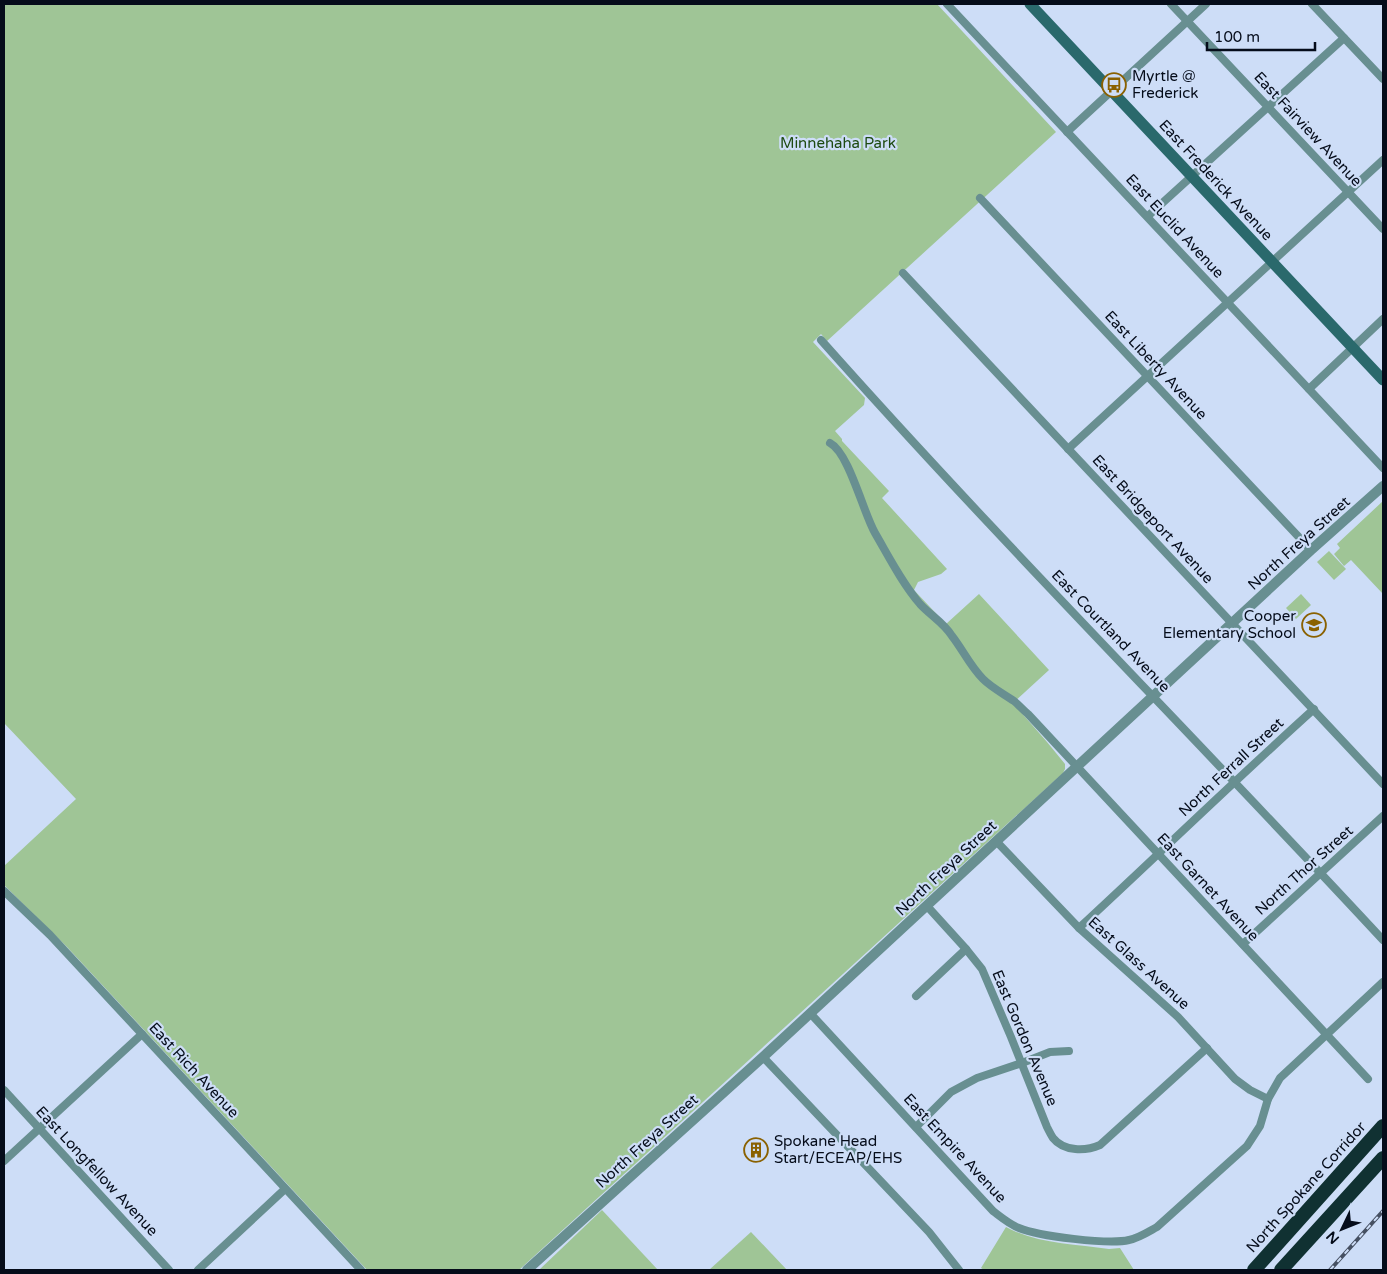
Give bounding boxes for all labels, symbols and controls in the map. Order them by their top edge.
scale bar [1207,20,1314,52]
text: 100 m [1214,28,1260,46]
place label: Myrtle @ Frederick [1132,67,1198,102]
street label: East Fairview Avenue [1250,68,1366,190]
bus stop icon: Myrtle @ Frederick [1101,72,1127,98]
street label: East Frederick Avenue [1155,116,1277,244]
park label: Minnehaha Park [780,134,896,152]
street label: East Euclid Avenue [1122,170,1228,282]
street label: East Liberty Avenue [1101,307,1211,423]
street label: East Bridgeport Avenue [1089,451,1217,587]
street label: North Freya Street [1244,492,1354,594]
street label: East Courtland Avenue [1048,566,1174,696]
place label: Cooper Elementary School [1163,607,1296,642]
school or university icon: Cooper Elementary School [1301,612,1327,638]
street label: North Ferrall Street [1175,714,1287,820]
street label: North Freya Street [892,816,1000,919]
street label: North Thor Street [1251,821,1357,919]
street label: East Garnet Avenue [1153,829,1263,945]
street label: East Glass Avenue [1085,913,1193,1013]
street label: East Gordon Avenue [988,967,1062,1109]
street label: East Rich Avenue [145,1019,243,1121]
street label: North Freya Street [592,1090,702,1192]
street label: East Empire Avenue [900,1090,1010,1206]
street label: East Longfellow Avenue [32,1102,162,1240]
street label: North Spokane Corridor [1242,1118,1370,1256]
place label: Spokane Head Start/ECEAP/EHS [774,1132,902,1167]
building icon: Spokane Head Start/ECEAP/EHS [743,1137,769,1163]
north arrow [1317,1204,1367,1254]

